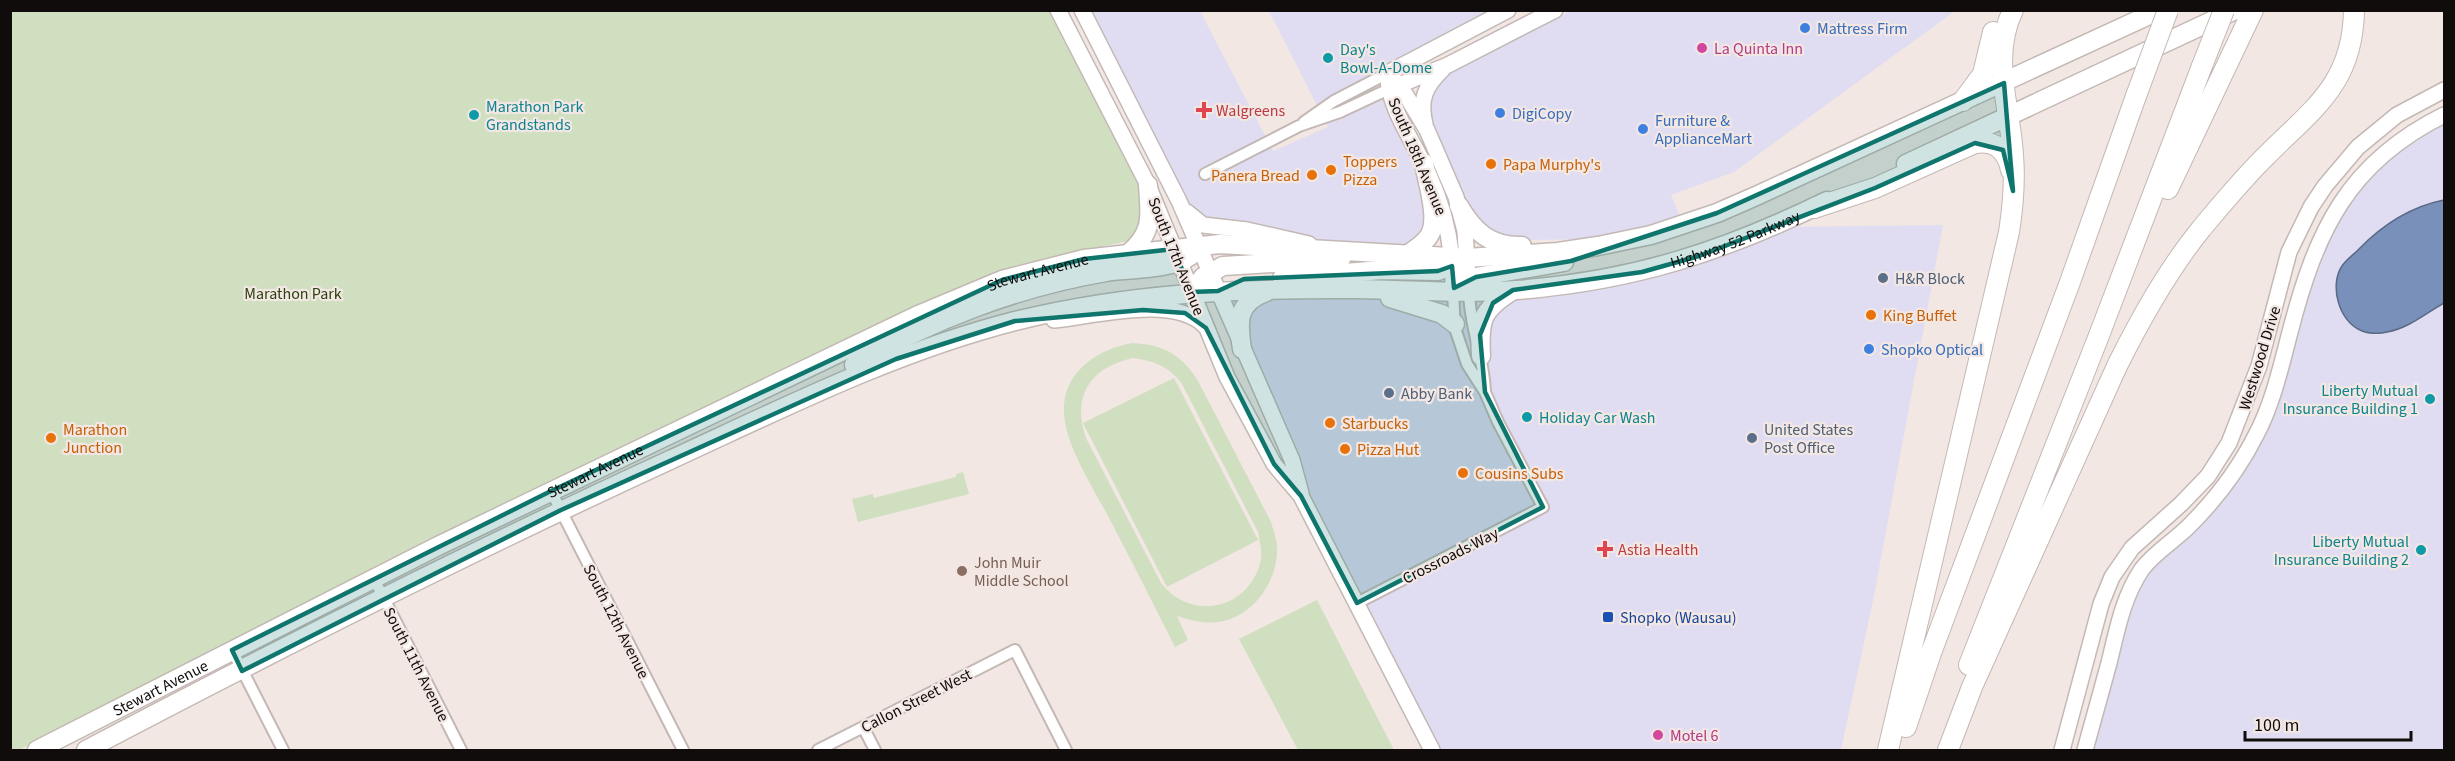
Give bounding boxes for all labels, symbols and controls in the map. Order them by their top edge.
place label: Mattress Firm [1817,18,1908,40]
marker: Mattress Firm [1798,21,1812,35]
place label: La Quinta Inn [1714,38,1803,60]
place label: Day's Bowl-A-Dome [1340,39,1432,79]
marker: La Quinta Inn [1695,41,1709,55]
marker: Day's Bowl-A-Dome [1321,51,1335,65]
street label: South 18th Avenue [1382,94,1452,219]
place label: Marathon Park Grandstands [486,96,583,136]
place label: Walgreens [1216,100,1286,122]
marker: Walgreens [1197,103,1211,117]
place label: DigiCopy [1512,103,1572,125]
marker: DigiCopy [1493,106,1507,120]
marker: Marathon Park Grandstands [467,108,481,122]
place label: Furniture & ApplianceMart [1655,110,1752,150]
marker: Furniture & ApplianceMart [1636,122,1650,136]
place label: Toppers Pizza [1343,151,1397,191]
place label: Papa Murphy's [1503,154,1601,176]
marker: Papa Murphy's [1484,157,1498,171]
marker: Toppers Pizza [1324,163,1338,177]
place label: Panera Bread [1211,165,1300,187]
marker: Panera Bread [1305,168,1319,182]
street label: South 17th Avenue [1142,194,1210,319]
street label: Highway 52 Parkway [1668,205,1804,274]
street label: Stewart Avenue [984,248,1091,297]
place label: H&R Block [1895,268,1965,290]
marker: H&R Block [1876,271,1890,285]
park label: Marathon Park [244,283,342,305]
street label: Westwood Drive [2234,303,2286,413]
place label: King Buffet [1883,305,1957,327]
marker: King Buffet [1864,308,1878,322]
place label: Shopko Optical [1881,339,1983,361]
marker: Shopko Optical [1862,342,1876,356]
place label: Liberty Mutual Insurance Building 1 [2283,380,2418,420]
place label: Abby Bank [1401,383,1472,405]
marker: Abby Bank [1382,386,1396,400]
marker: Liberty Mutual Insurance Building 1 [2423,392,2437,406]
place label: Holiday Car Wash [1539,407,1655,429]
marker: Holiday Car Wash [1520,410,1534,424]
place label: Starbucks [1342,413,1409,435]
marker: Starbucks [1323,416,1337,430]
place label: Marathon Junction [63,419,127,459]
place label: United States Post Office [1764,419,1853,459]
marker: Marathon Junction [44,431,58,445]
marker: United States Post Office [1745,431,1759,445]
street label: Stewart Avenue [544,439,647,504]
place label: Pizza Hut [1357,439,1420,461]
marker: Pizza Hut [1338,442,1352,456]
place label: Cousins Subs [1475,463,1564,485]
marker: Cousins Subs [1456,466,1470,480]
street label: Crossroads Way [1399,522,1503,590]
place label: Liberty Mutual Insurance Building 2 [2274,531,2409,571]
place label: Astia Health [1618,539,1698,561]
marker: Astia Health [1596,540,1614,558]
marker: Liberty Mutual Insurance Building 2 [2414,543,2428,557]
place label: John Muir Middle School [974,552,1069,592]
street label: South 12th Avenue [578,560,654,683]
marker: John Muir Middle School [955,564,969,578]
street label: South 11th Avenue [378,603,454,726]
place label: Shopko (Wausau) [1620,607,1737,629]
marker: Shopko (Wausau) [1601,610,1615,624]
street label: Stewart Avenue [109,655,212,722]
street label: Callon Street West [857,663,976,738]
scale bar [2245,704,2412,742]
text: 100 m [2254,713,2299,738]
place label: Motel 6 [1670,725,1718,747]
marker: Motel 6 [1651,728,1665,742]

